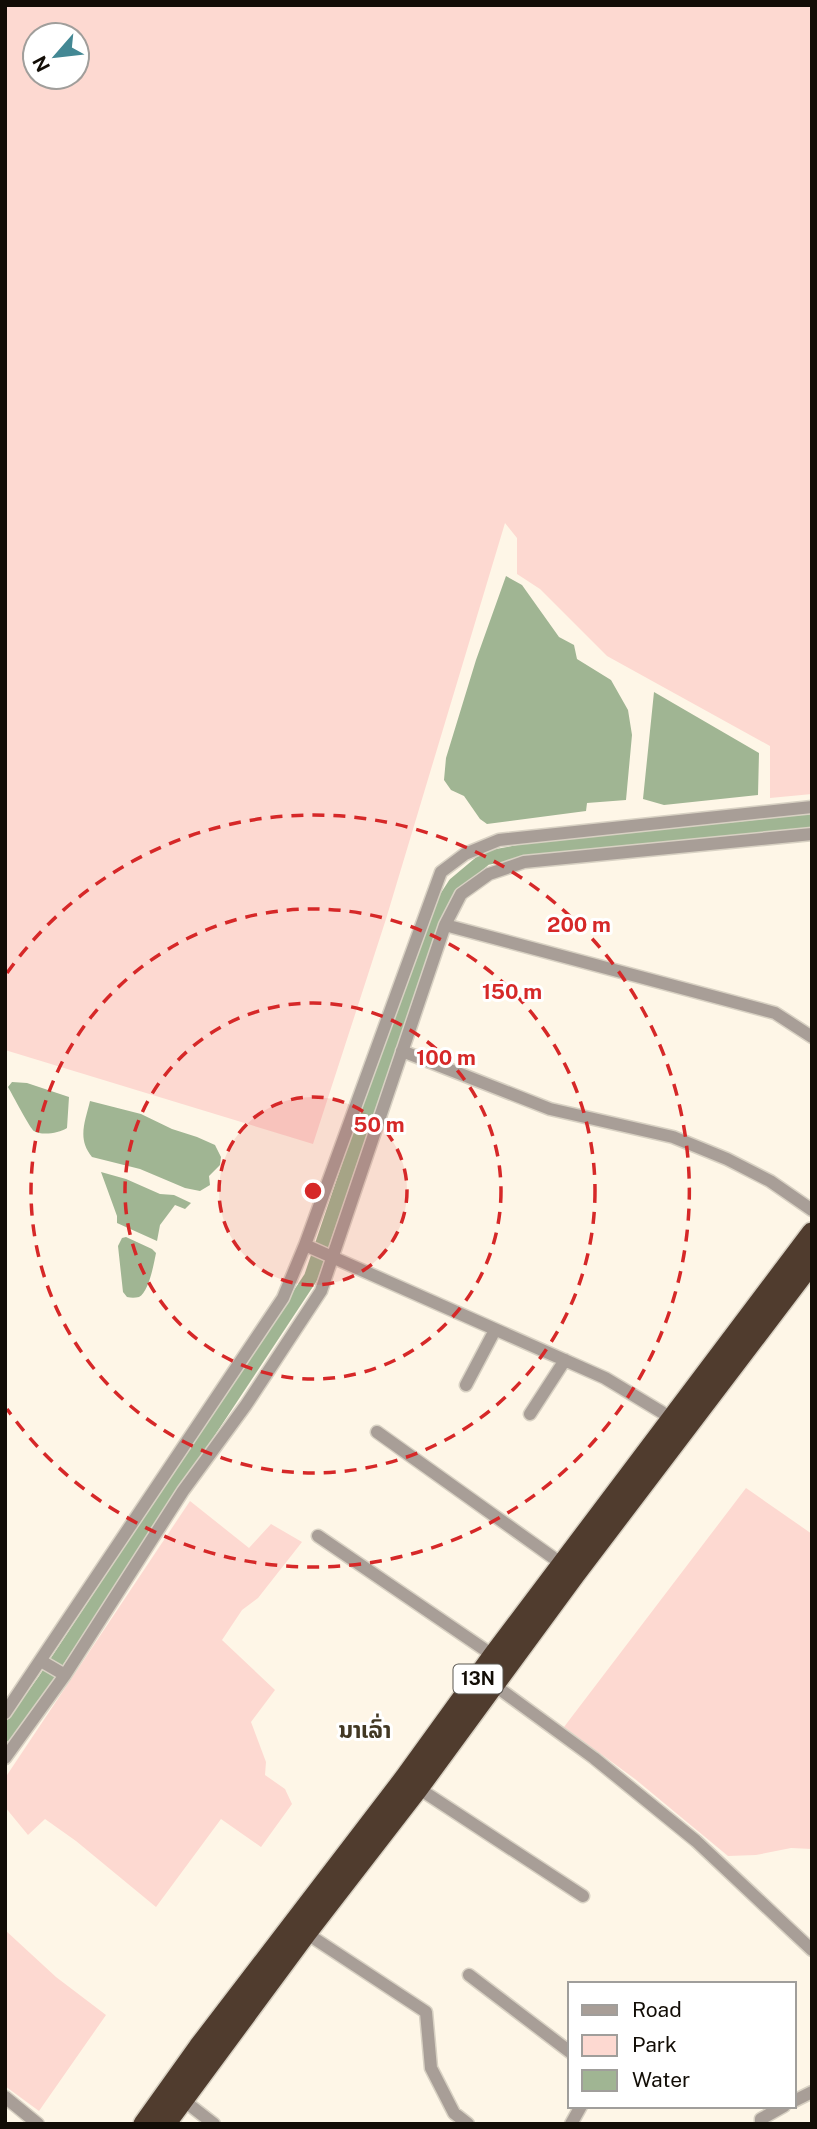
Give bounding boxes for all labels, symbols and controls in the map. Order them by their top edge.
north arrow [21,21,91,91]
text: N [28,52,54,76]
text: 200 m [547,912,611,937]
text: 150 m [482,979,542,1004]
text: 100 m [416,1045,476,1070]
text: 50 m [353,1112,405,1137]
centre of rings [301,1179,325,1203]
road number: 13N [454,1664,503,1694]
district label: ນາເລົ່າ [339,1713,391,1743]
legend [568,1982,796,2108]
text: Road [632,1997,682,2022]
text: Park [632,2032,677,2057]
text: Water [632,2067,690,2092]

